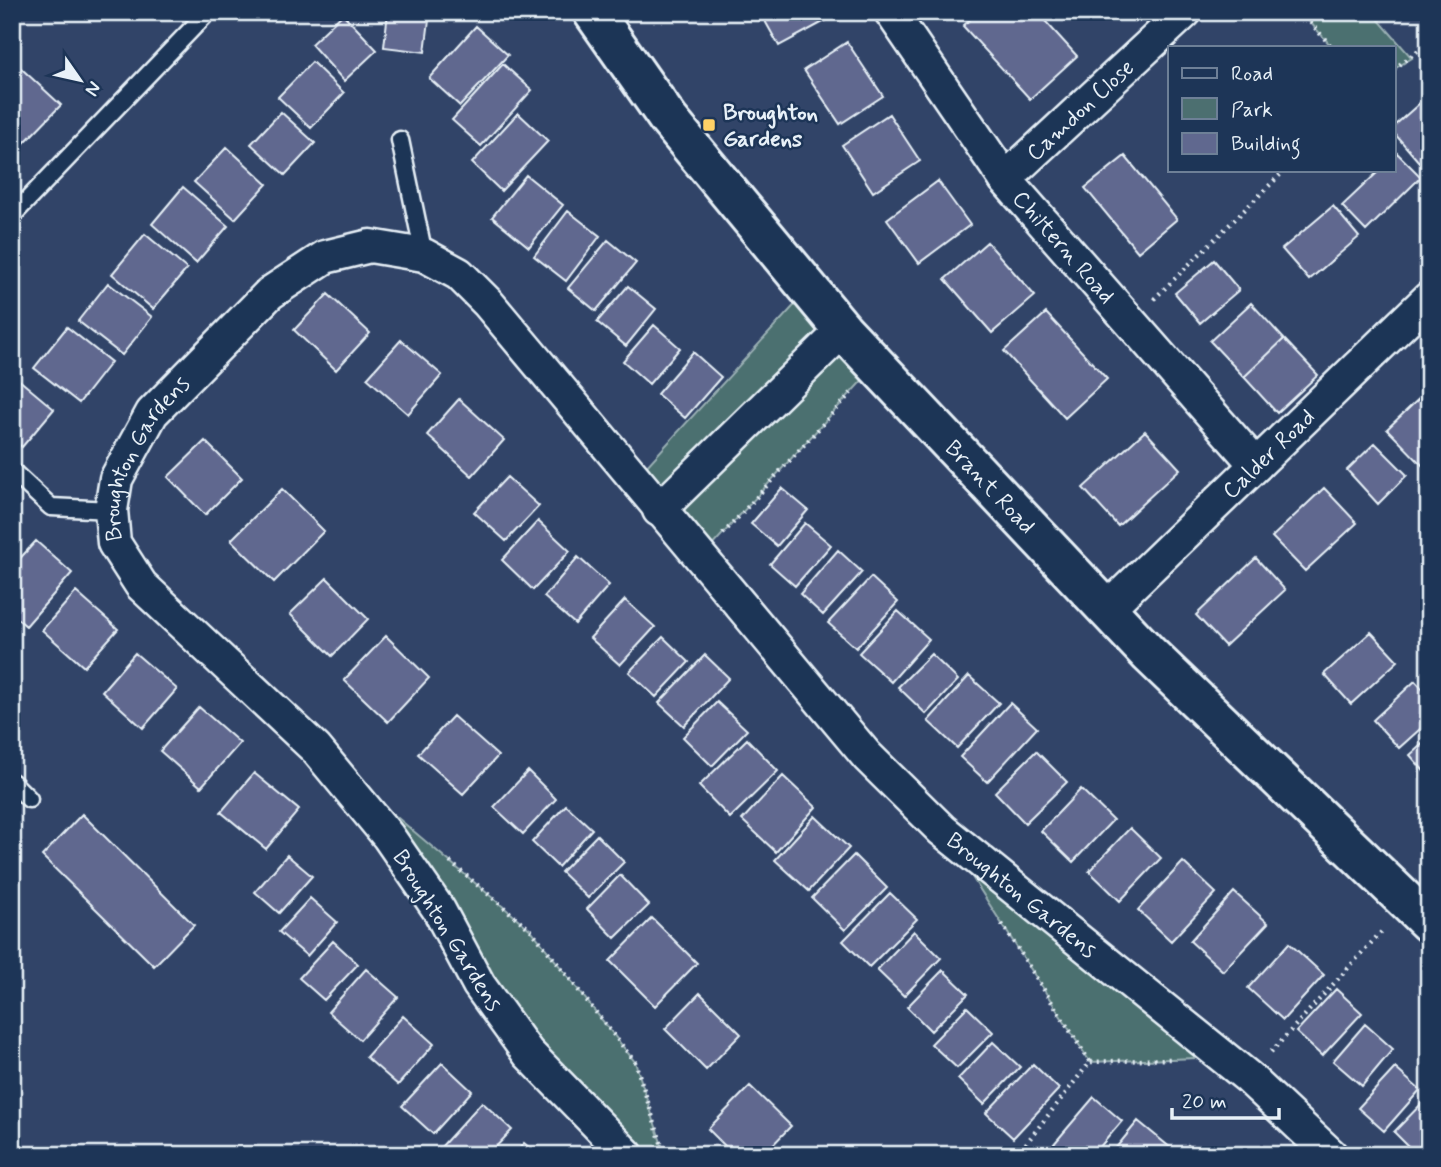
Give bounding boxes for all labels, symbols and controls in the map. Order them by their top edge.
north arrow [46,46,116,116]
legend [1168,46,1396,172]
street label: Camdon Close [1021,53,1142,169]
text: Road [1231,60,1273,88]
text: N [79,76,107,101]
text: Park [1231,96,1273,124]
place label: Broughton Gardens [723,99,818,155]
marker: Broughton Gardens [701,117,717,133]
text: Building [1231,130,1301,160]
street label: Chiltern Road [1005,185,1121,311]
street label: Broughton Gardens [98,370,197,542]
street label: Calder Road [1217,403,1322,507]
street label: Brant Road [938,434,1041,541]
street label: Broughton Gardens [939,826,1102,966]
street label: Broughton Gardens [385,845,508,1017]
scale bar [1172,1076,1278,1120]
text: 20 m [1182,1088,1227,1116]

